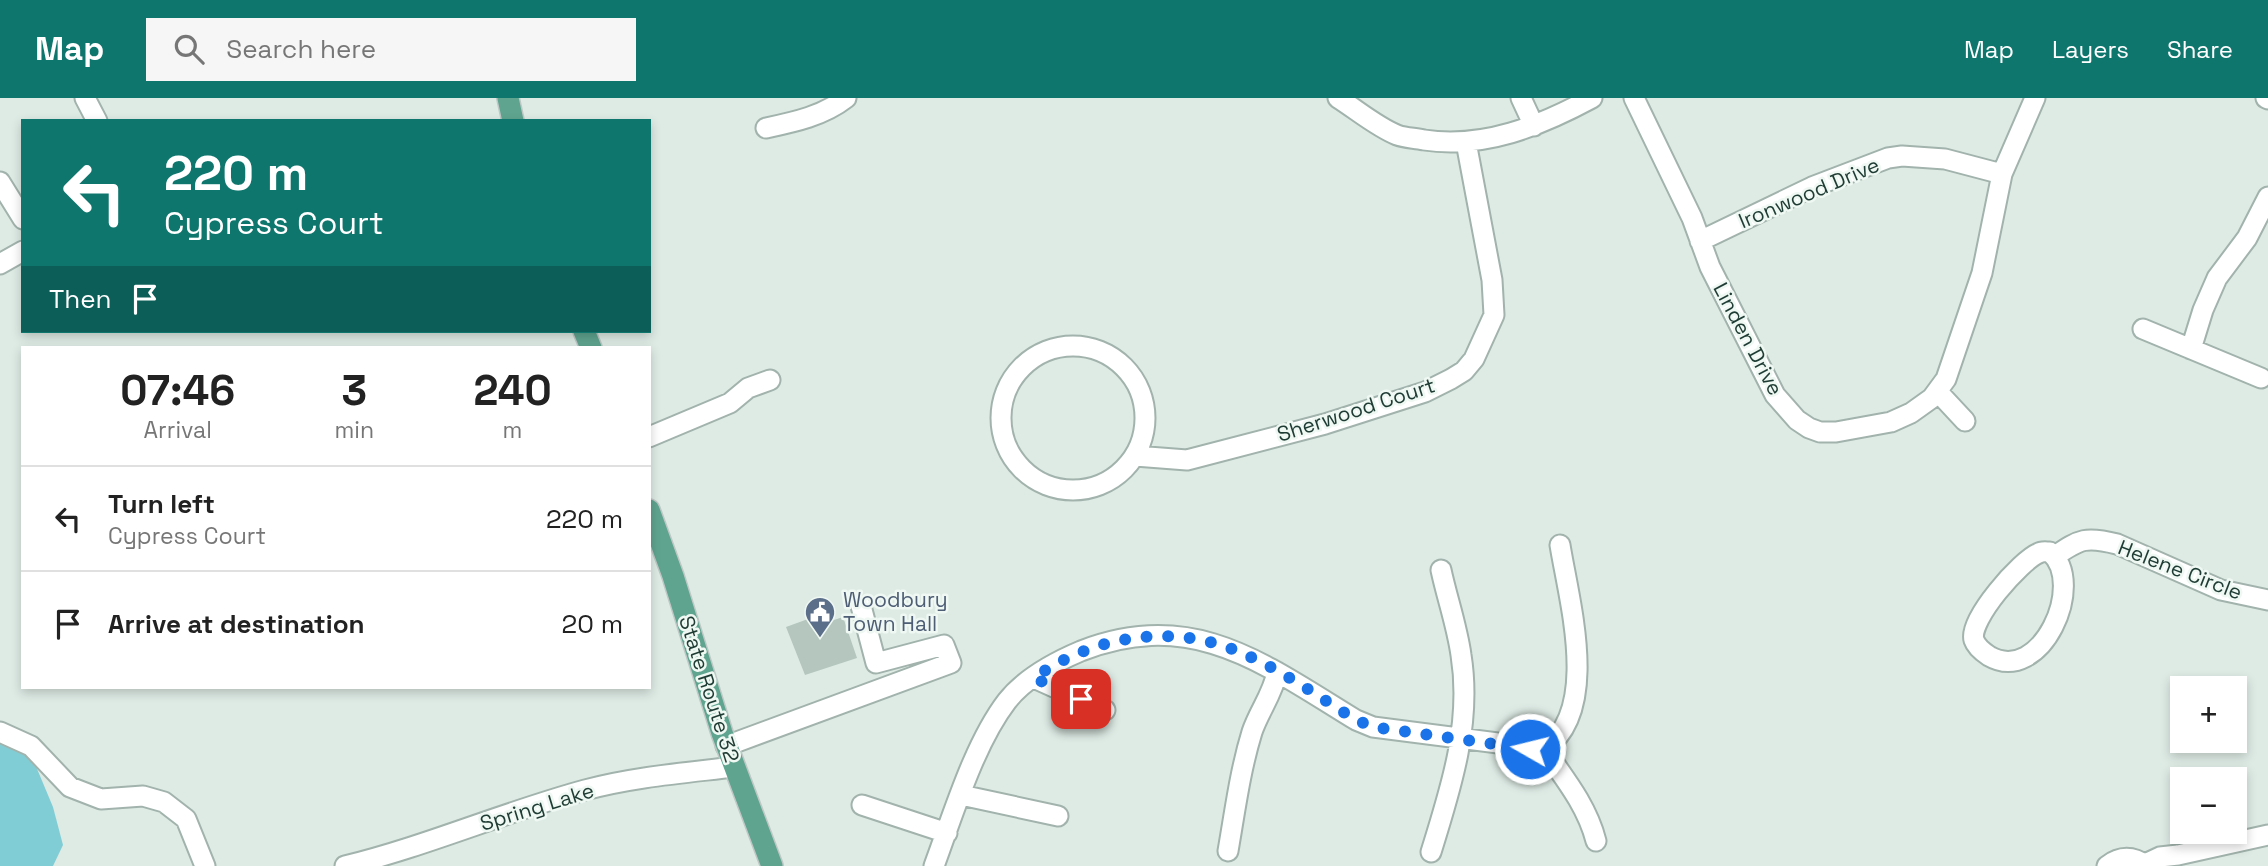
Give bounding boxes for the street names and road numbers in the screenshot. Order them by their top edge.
street label: Ironwood Drive [1734,151,1883,234]
street label: Linden Drive [1707,278,1789,400]
street label: Sherwood Court [1273,371,1438,448]
street label: Helene Circle [2114,533,2246,606]
street label: State Route 32 [673,612,746,766]
street label: Spring Lake [477,776,597,837]

